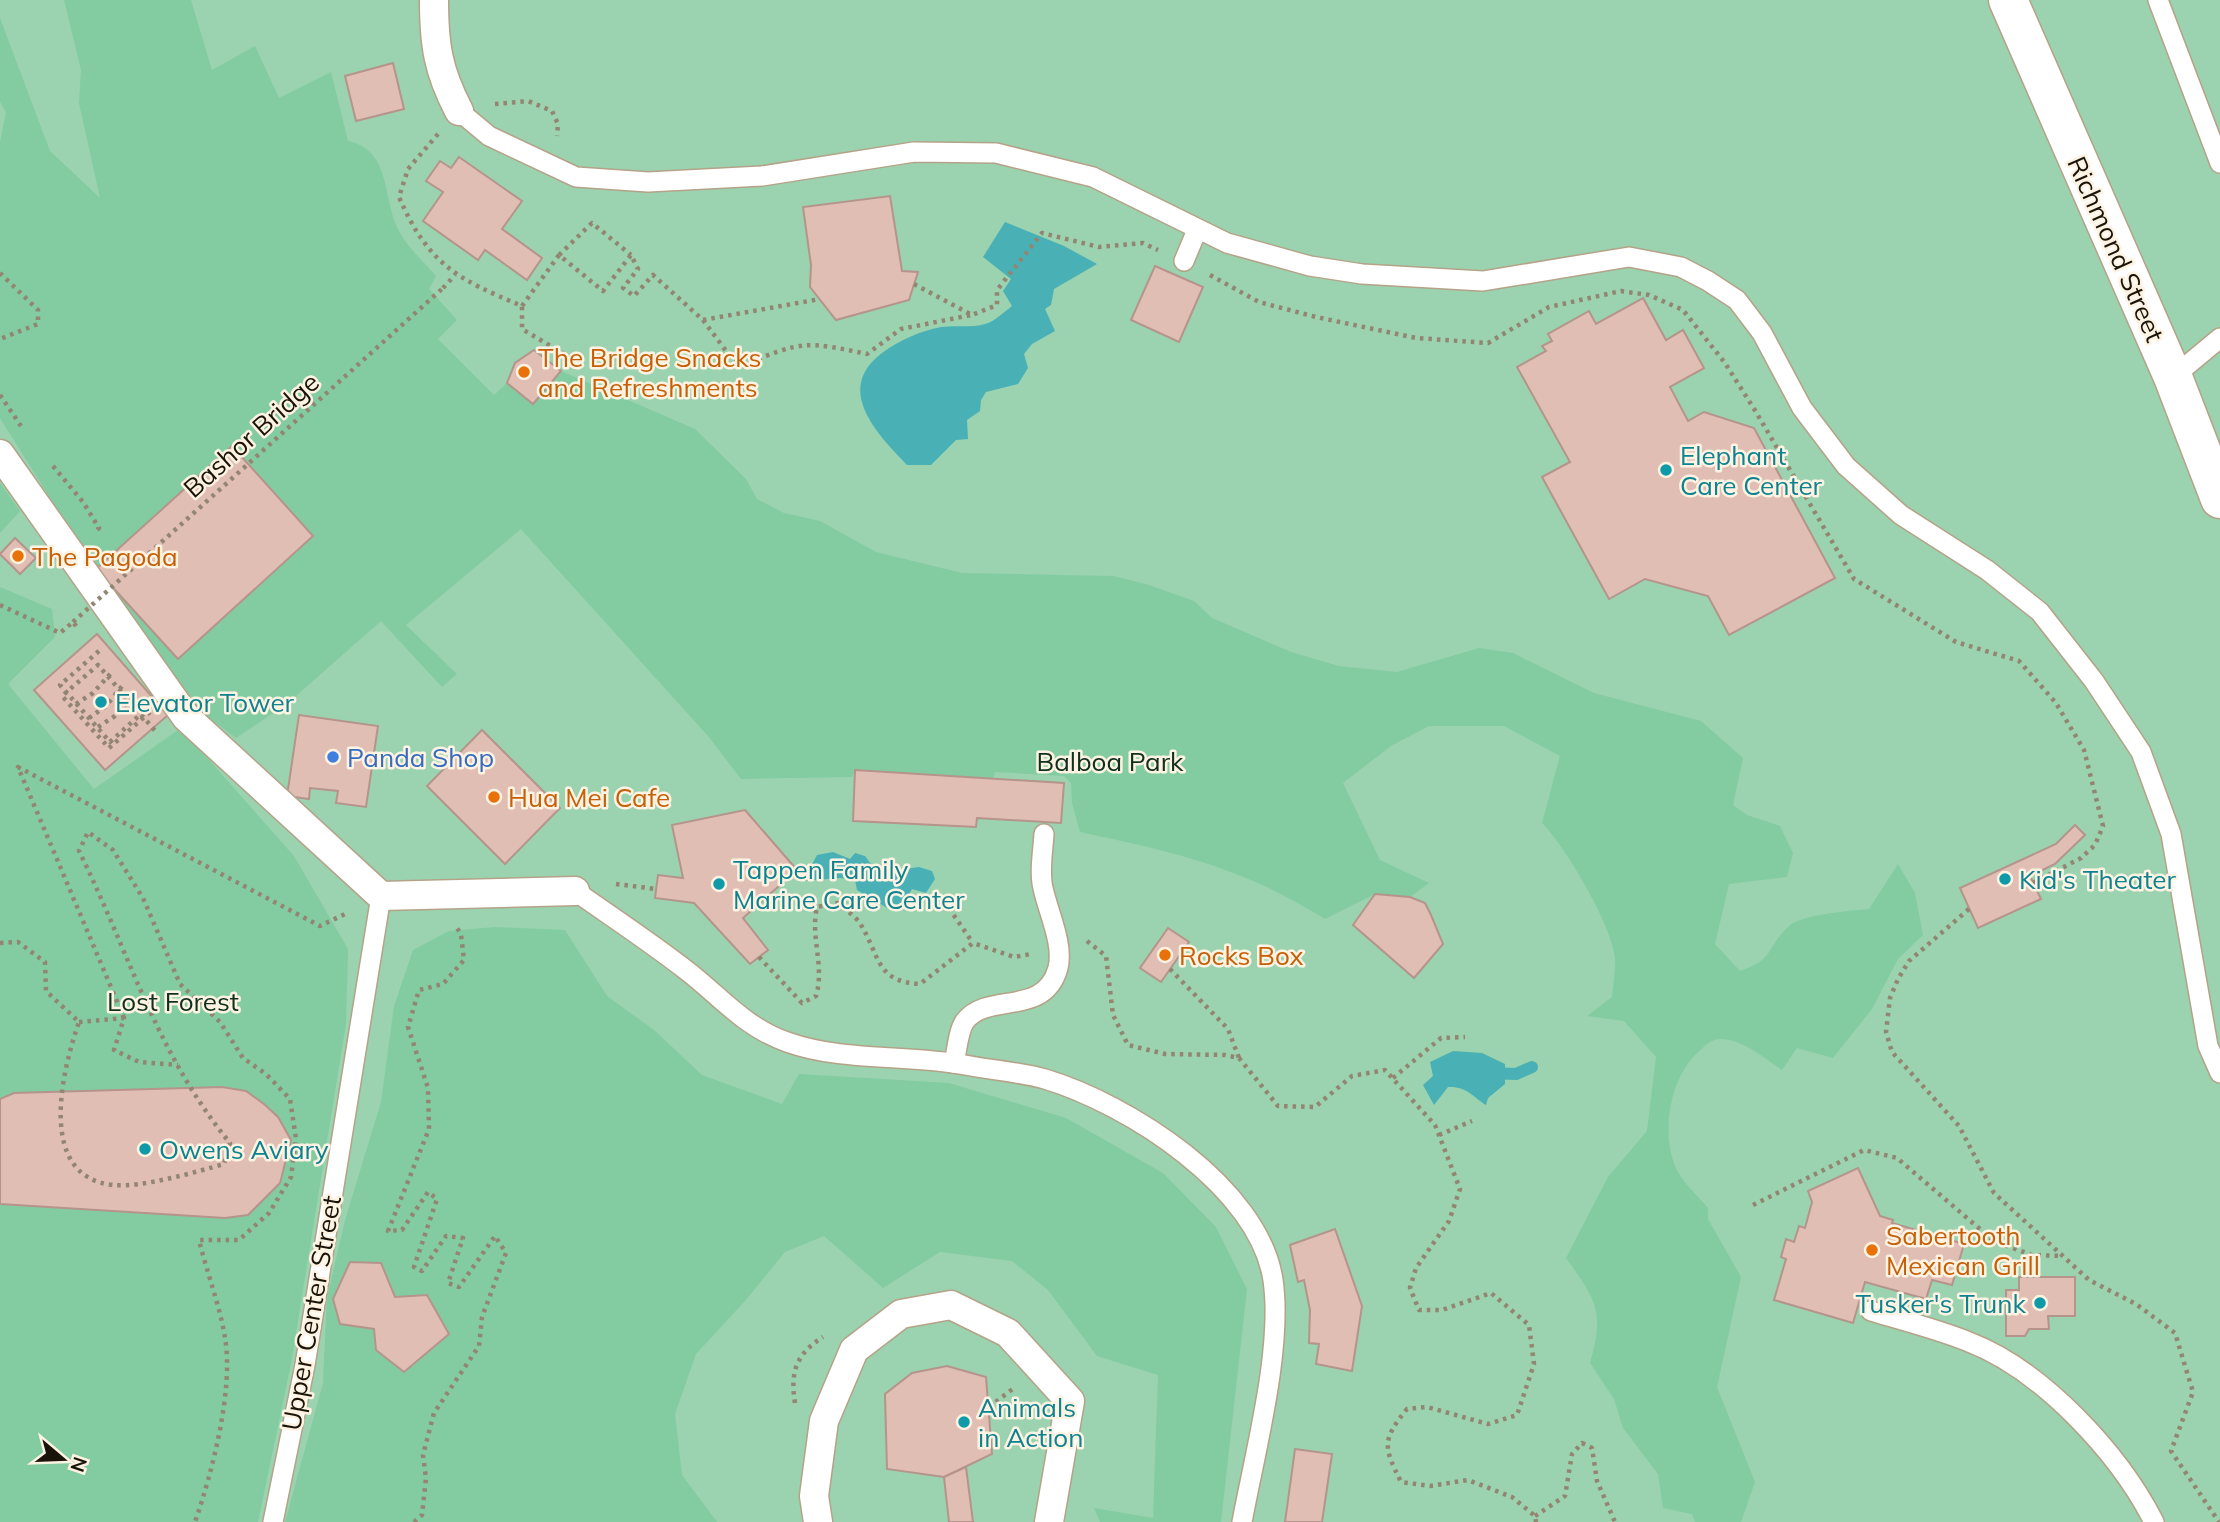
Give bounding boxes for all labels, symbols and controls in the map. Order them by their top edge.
street label: Richmond Street [2060,151,2172,347]
place label: The Bridge Snacks and Refreshments [538,341,761,404]
marker: The Bridge Snacks and Refreshments [516,364,532,380]
street label: Bashor Bridge [176,365,326,505]
place label: Elephant Care Center [1680,439,1823,502]
marker: Elephant Care Center [1658,462,1674,478]
place label: The Pagoda [32,540,178,573]
marker: The Pagoda [10,548,26,564]
place label: Elevator Tower [115,686,295,719]
marker: Elevator Tower [93,694,109,710]
place label: Panda Shop [347,741,494,774]
park label: Balboa Park [1036,745,1184,778]
marker: Panda Shop [325,749,341,765]
place label: Hua Mei Cafe [508,781,670,814]
marker: Hua Mei Cafe [486,789,502,805]
place label: Tappen Family Marine Care Center [733,853,965,916]
place label: Kid's Theater [2019,863,2176,896]
marker: Kid's Theater [1997,871,2013,887]
marker: Tappen Family Marine Care Center [711,876,727,892]
place label: Rocks Box [1179,939,1303,972]
marker: Rocks Box [1157,947,1173,963]
park label: Lost Forest [107,985,239,1018]
place label: Owens Aviary [159,1133,329,1166]
marker: Owens Aviary [137,1141,153,1157]
street label: Upper Center Street [274,1193,348,1433]
place label: Sabertooth Mexican Grill [1886,1219,2040,1282]
marker: Sabertooth Mexican Grill [1864,1242,1880,1258]
place label: Tusker's Trunk [1855,1287,2027,1320]
marker: Tusker's Trunk [2032,1295,2048,1311]
place label: Animals in Action [978,1391,1083,1454]
marker: Animals in Action [956,1414,972,1430]
north arrow [28,1424,98,1494]
text: N [65,1454,93,1475]

